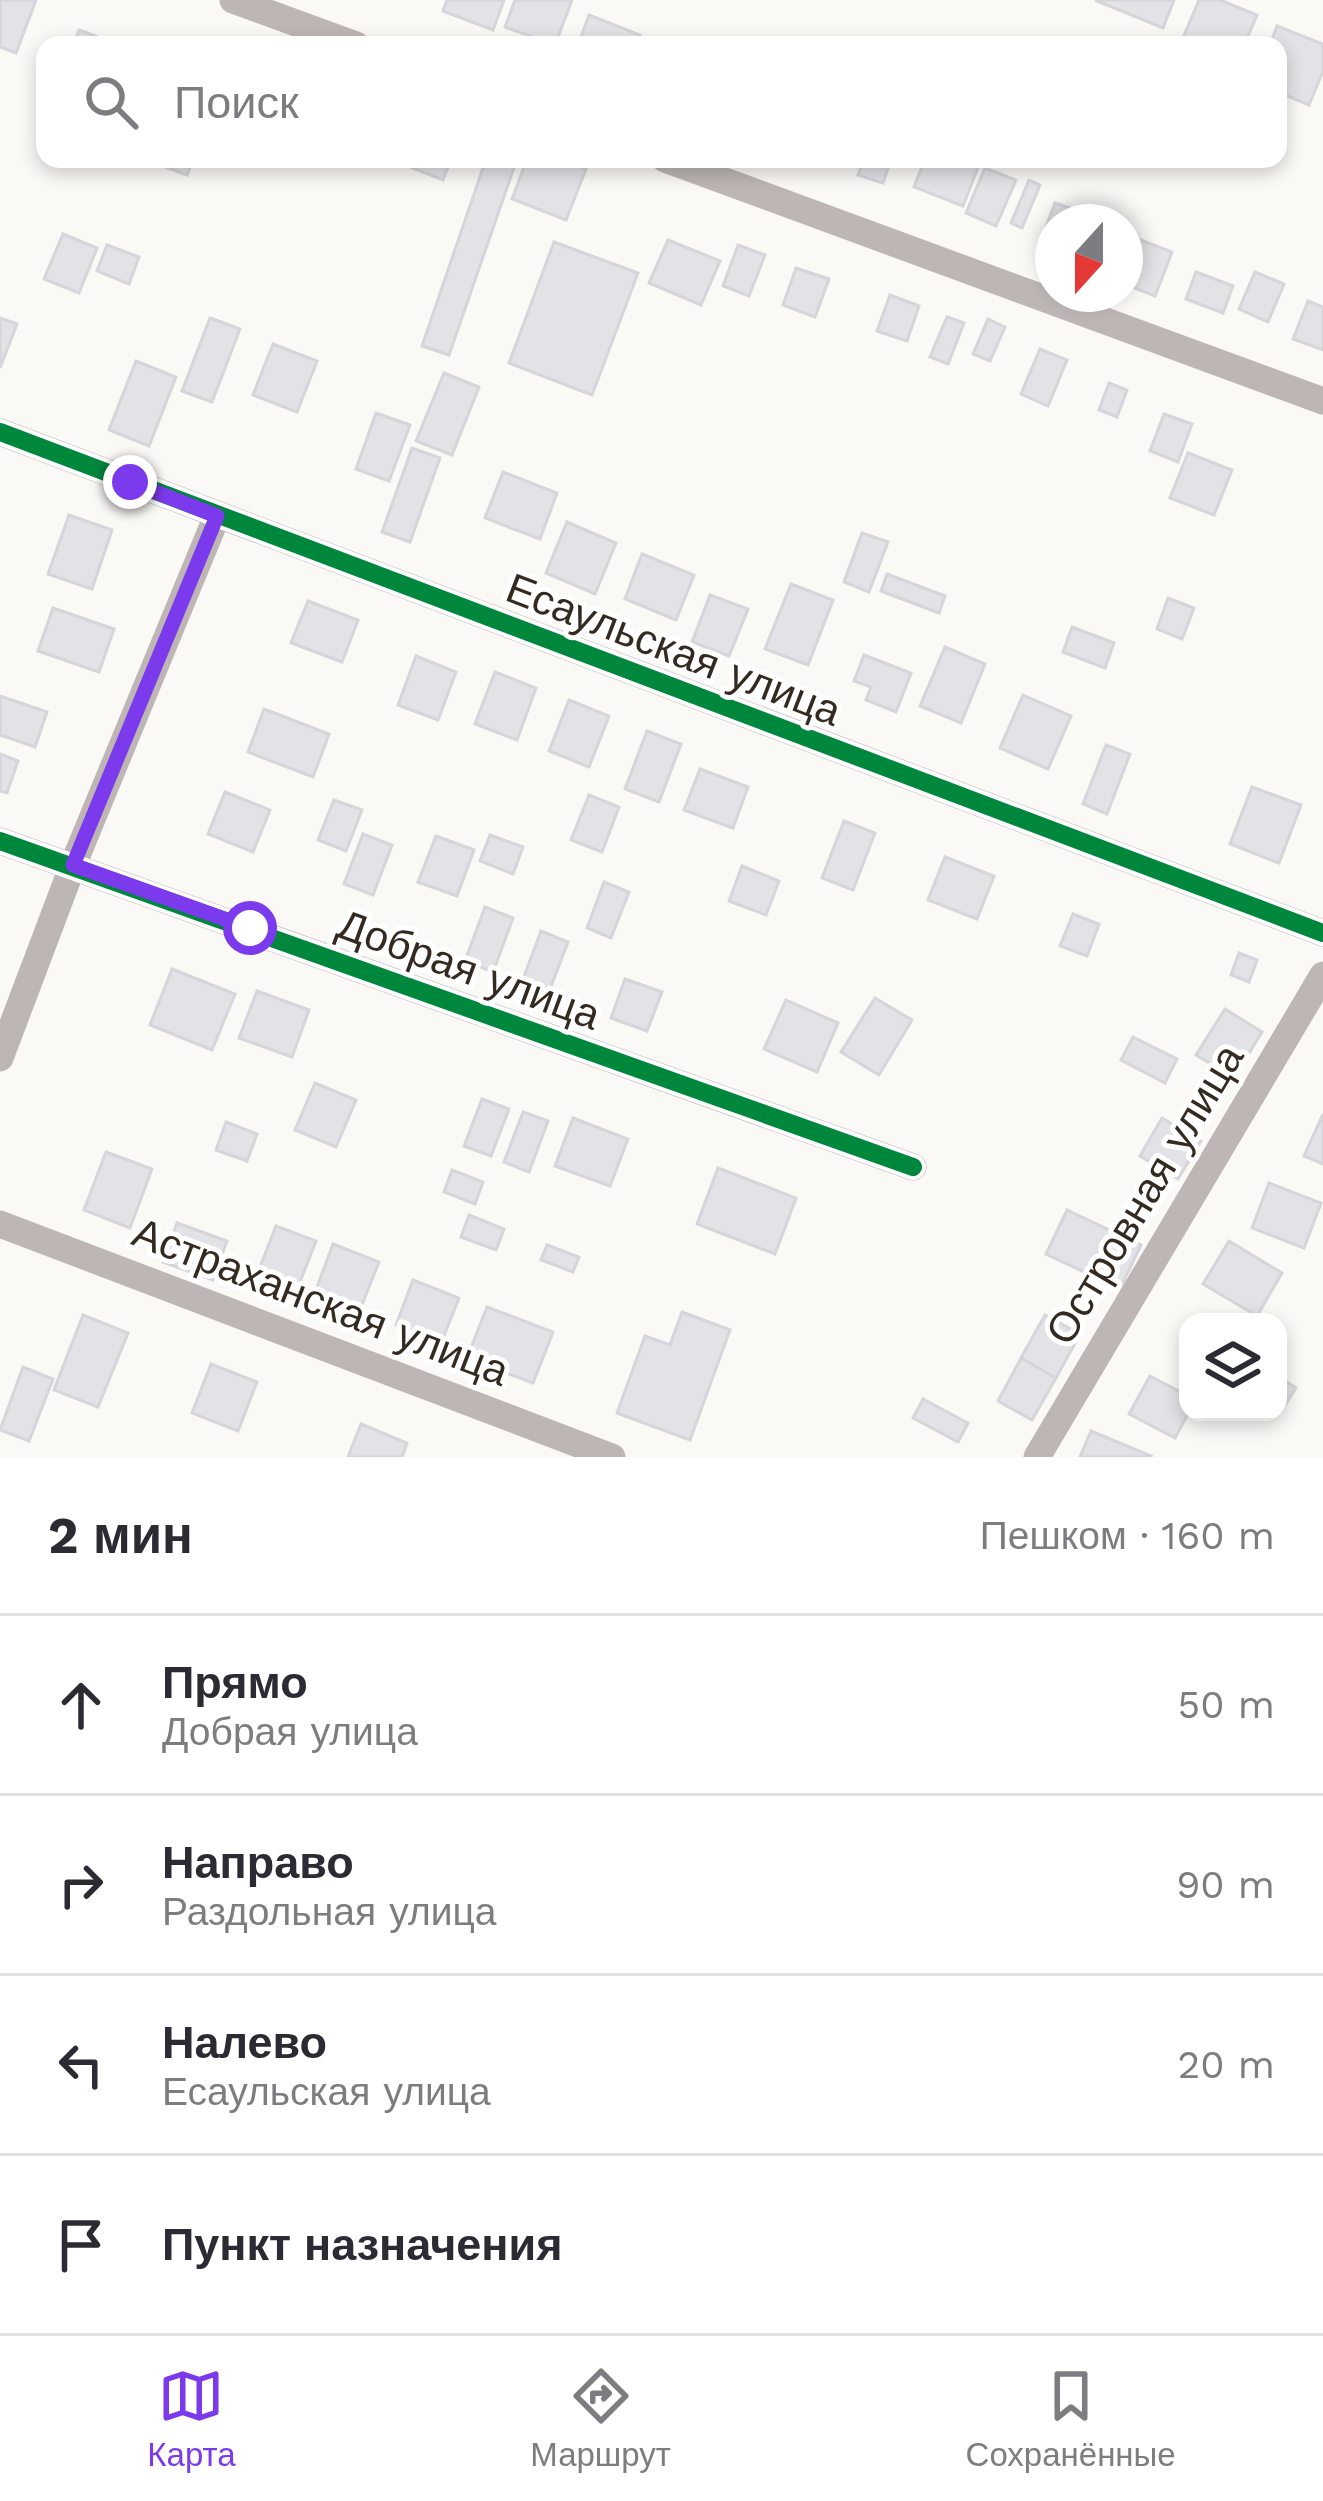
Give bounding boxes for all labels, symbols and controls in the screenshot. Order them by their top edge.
search box [36,36,1287,168]
icon: search [78,69,144,135]
text: Поиск [174,76,299,129]
north arrow [1035,204,1143,312]
route end [103,455,157,509]
street label: Есаульская улица [500,563,848,736]
street label: Добрая улица [331,899,607,1040]
route start [223,901,277,955]
street label: Островная улица [1036,1035,1254,1353]
street label: Астраханская улица [126,1207,516,1396]
map controls [1179,1313,1287,1421]
button: layers [1179,1313,1287,1421]
text: 2 мин [48,1506,193,1565]
text: Пешком · 160 m [980,1513,1275,1558]
text: Прямо [162,1656,308,1709]
icon: ahead [48,1672,114,1738]
text: 50 m [1178,1682,1275,1727]
text: Добрая улица [162,1709,418,1754]
text: Направо [162,1836,354,1889]
icon: right [48,1852,114,1918]
text: 90 m [1176,1862,1275,1907]
text: Раздольная улица [162,1889,497,1934]
text: Налево [162,2016,327,2069]
icon: left [48,2032,114,2098]
text: 20 m [1178,2042,1275,2087]
text: Есаульская улица [162,2069,491,2114]
icon: arrive [48,2212,114,2278]
text: Пункт назначения [162,2218,562,2271]
tab: Карта [147,2363,236,2474]
tab: Маршрут [530,2363,671,2474]
tab: Сохранённые [966,2363,1176,2474]

